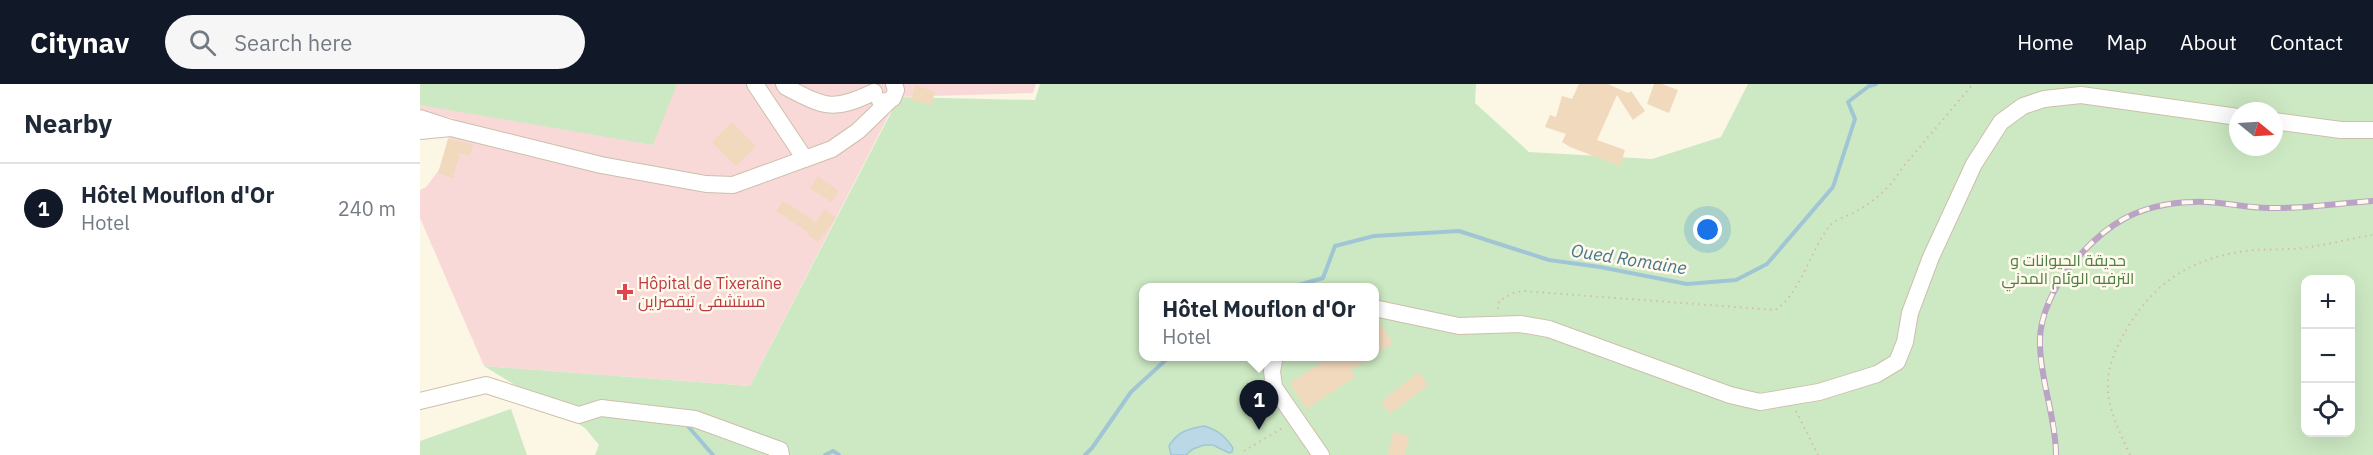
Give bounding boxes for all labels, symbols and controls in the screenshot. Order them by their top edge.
search box [165,15,585,69]
text: Citynav [30,24,129,61]
icon: search [186,26,219,59]
text: Search here [234,28,352,57]
text: Home [2017,28,2074,56]
text: Map [2107,28,2147,56]
text: About [2180,28,2237,56]
text: Contact [2270,28,2343,56]
north arrow [2229,102,2283,156]
text: Nearby [24,106,112,140]
text: Hôtel Mouflon d'Or [81,180,274,209]
text: 1 [38,195,50,222]
text: 240 m [338,195,396,222]
text: Hotel [81,209,130,236]
your location [1693,215,1722,244]
water label: Oued Romaine [1570,239,1688,279]
park label: حديقة الحيوانات و الترفيه الوئام المدني [2002,250,2134,292]
place label: Hôpital de Tixeraïne مستشفى تيقصراين [638,273,782,312]
map controls [2301,275,2355,437]
button: + [2301,275,2355,329]
marker: Hôpital de Tixeraïne مستشفى تيقصراين [616,283,634,301]
popup [1139,283,1379,361]
text: Hôtel Mouflon d'Or [1162,294,1356,323]
text: Hotel [1162,323,1211,350]
button: − [2301,329,2355,383]
pin: 1 [1240,380,1278,430]
button: locate [2301,383,2355,437]

